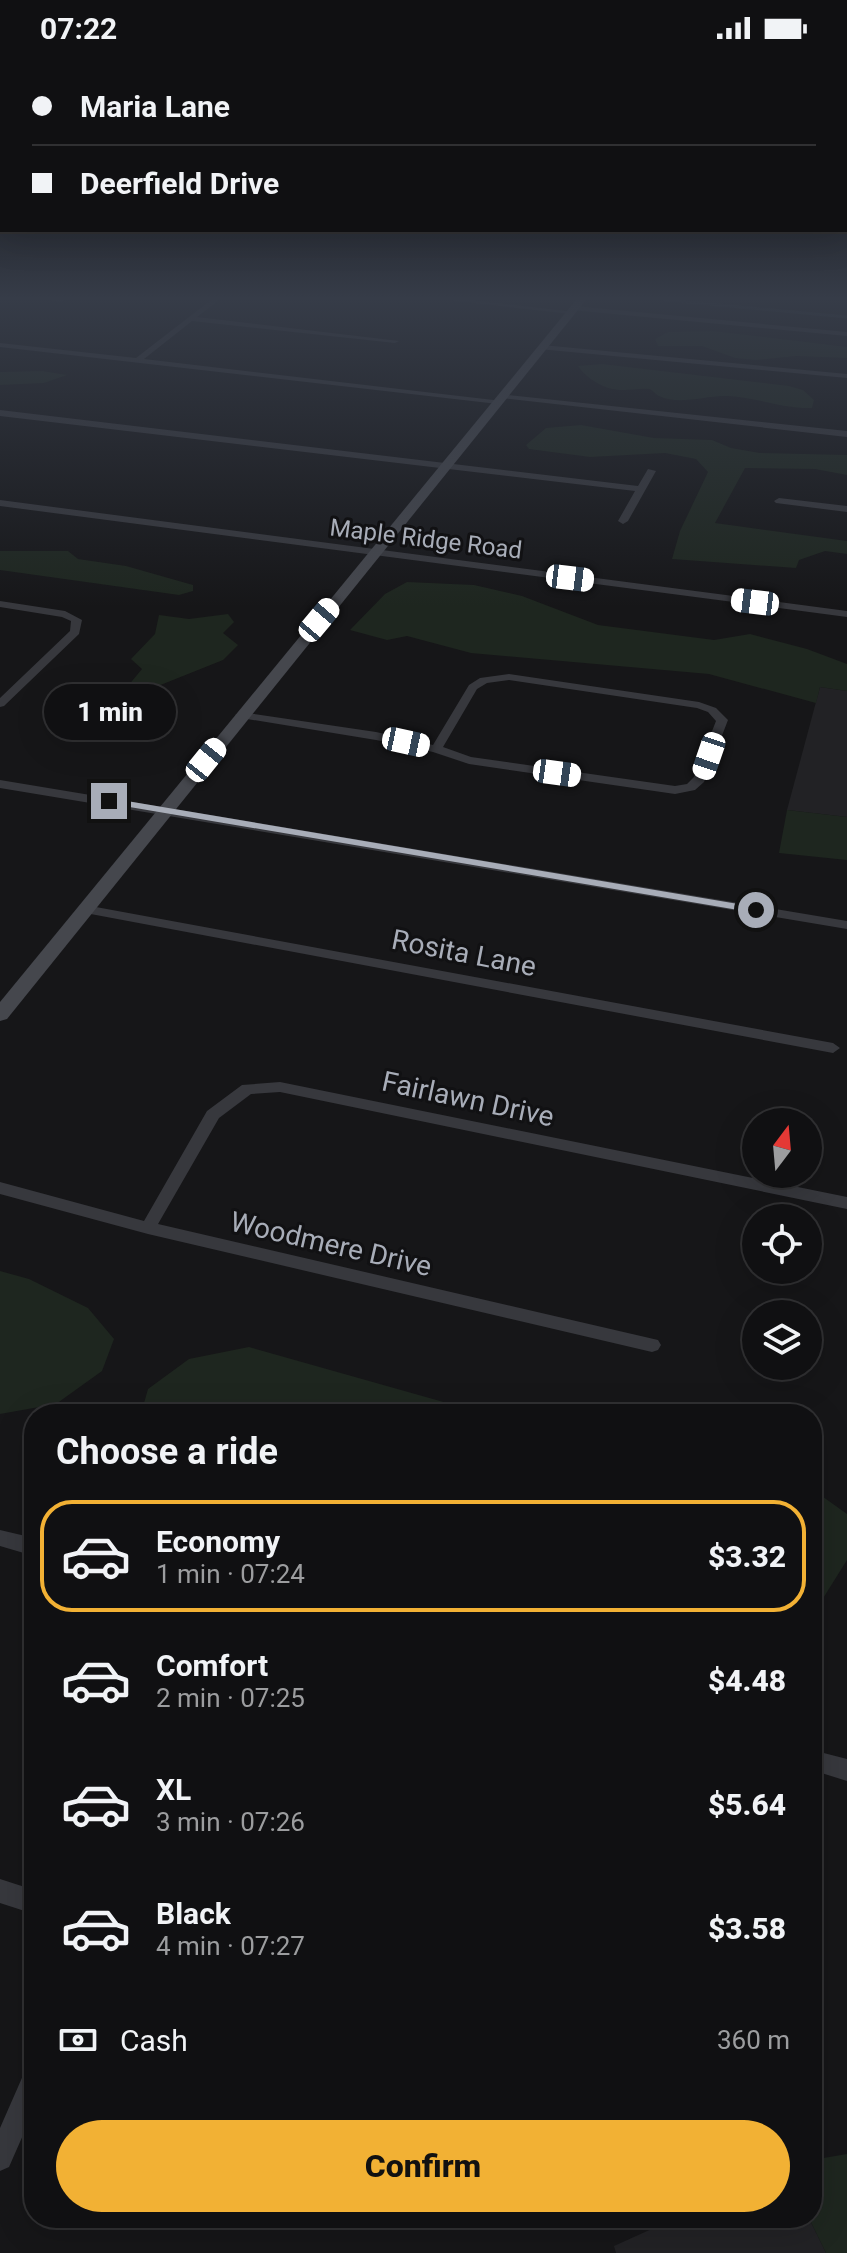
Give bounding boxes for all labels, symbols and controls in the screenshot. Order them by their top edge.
text: 07:22 [40,11,117,46]
text: Maria Lane [80,89,230,124]
text: Deerfield Drive [80,166,279,201]
street label: Maple Ridge Road [328,513,524,565]
car [545,563,595,593]
car [730,587,780,617]
car [294,594,344,646]
callout: 1 min [43,685,175,741]
text: 1 min [77,697,143,727]
car [380,725,432,759]
car [690,729,728,783]
car [182,734,230,786]
car [532,758,582,788]
route end [91,783,127,819]
route start [738,892,774,928]
street label: Rosita Lane [389,923,539,983]
street label: Fairlawn Drive [379,1065,557,1133]
north arrow [742,1108,822,1188]
map controls [742,1108,822,1380]
button: locate [742,1204,822,1284]
street label: Woodmere Drive [227,1205,435,1283]
button: layers [742,1300,822,1380]
text: Choose a ride [56,1431,278,1473]
icon: car [60,1520,132,1592]
text: Economy [156,1524,280,1559]
text: $3.32 [708,1539,786,1574]
text: 1 min · 07:24 [156,1559,305,1589]
icon: car [60,1644,132,1716]
text: Comfort [156,1648,268,1683]
text: $4.48 [708,1663,786,1698]
text: 2 min · 07:25 [156,1683,305,1713]
icon: car [60,1768,132,1840]
text: XL [156,1772,191,1807]
text: $5.64 [708,1787,786,1822]
text: 3 min · 07:26 [156,1807,305,1837]
icon: car [60,1892,132,1964]
text: Black [156,1896,231,1931]
text: $3.58 [708,1911,786,1946]
text: 4 min · 07:27 [156,1931,305,1961]
icon: cash [56,2018,100,2062]
text: Cash [120,2023,188,2058]
text: 360 m [717,2025,790,2055]
button: Confirm [56,2120,790,2212]

